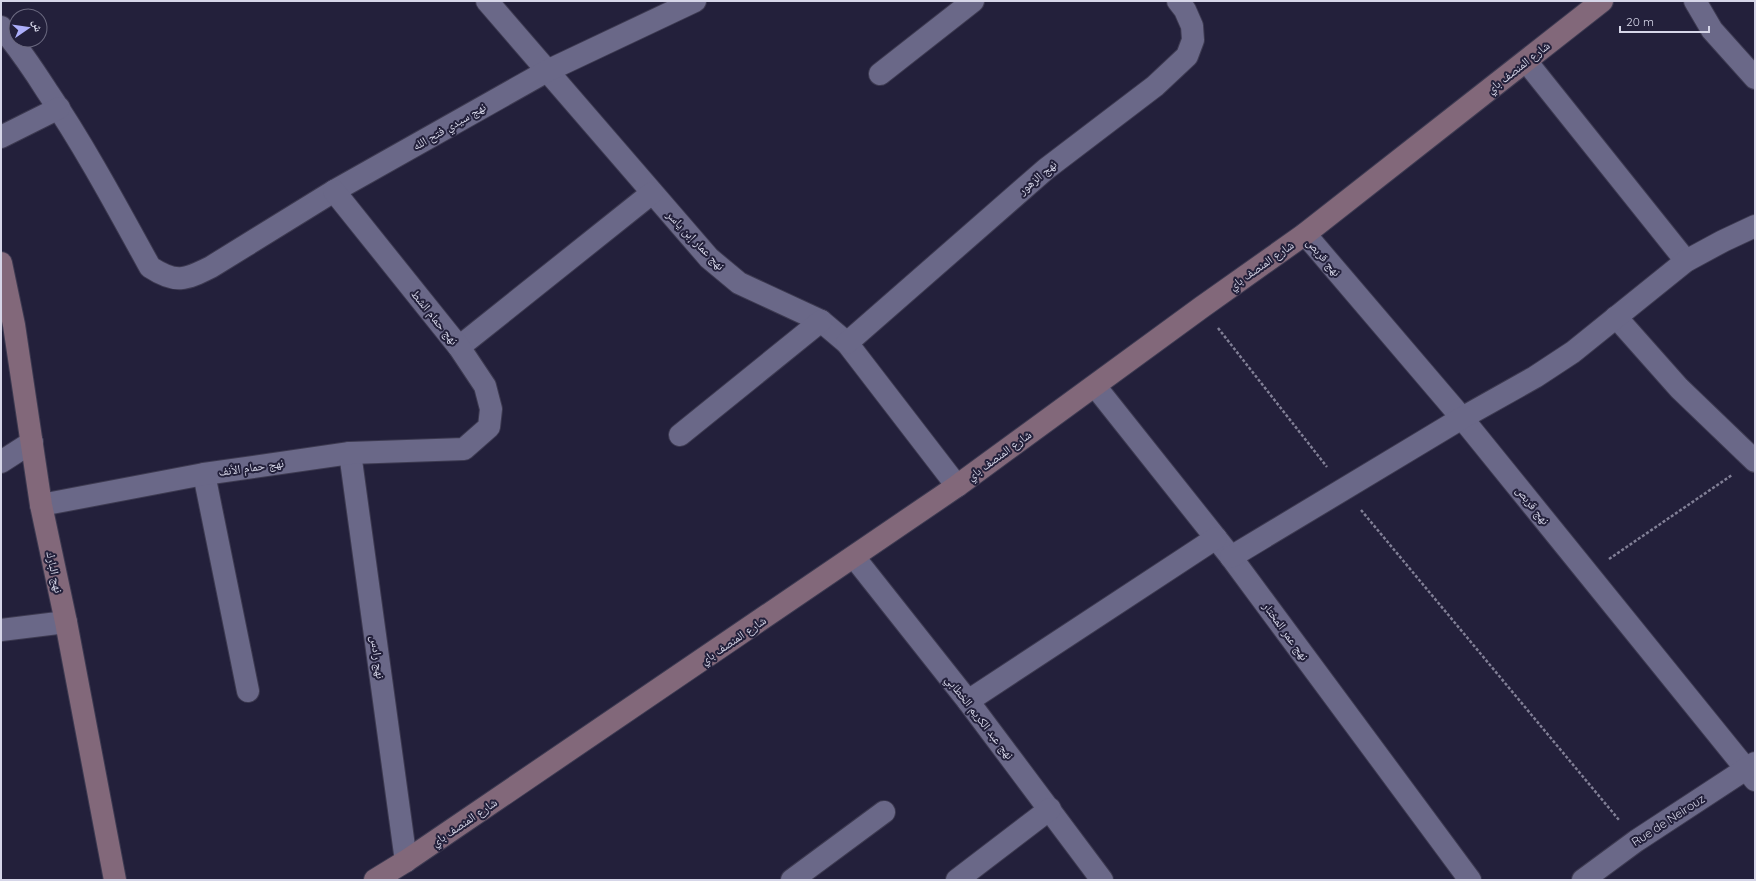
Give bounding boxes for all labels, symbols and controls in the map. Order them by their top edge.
north arrow [8,8,48,48]
scale bar [1620,8,1709,34]
text: 20 m [1626,14,1654,29]
text: ش [29,18,46,34]
street label: شارع المنصف باي [1483,38,1555,99]
street label: نهج سيدي فتح الله [410,99,490,156]
street label: نهج الزهور [1014,157,1059,198]
street label: نهج عمار إبن ياسر [663,206,728,273]
street label: نهج قربص [1303,235,1345,279]
street label: شارع المنصف باي [1226,237,1298,295]
street label: نهج حمام الشط [407,286,462,348]
street label: شارع المنصف باي [964,427,1036,486]
street label: نهج حمام الأنف [217,455,285,480]
street label: نهج قربص [1513,483,1553,528]
street label: نهج البارك [43,550,67,594]
street label: نهج عمر المختار [1259,598,1312,663]
street label: شارع المنصف باي [697,612,771,670]
street label: نهج رادس [368,634,388,680]
street label: نهج عبد الكريم الخطابي [940,672,1018,764]
street label: Rue de Neirouz [1629,791,1708,849]
street label: شارع المنصف باي [428,794,502,852]

